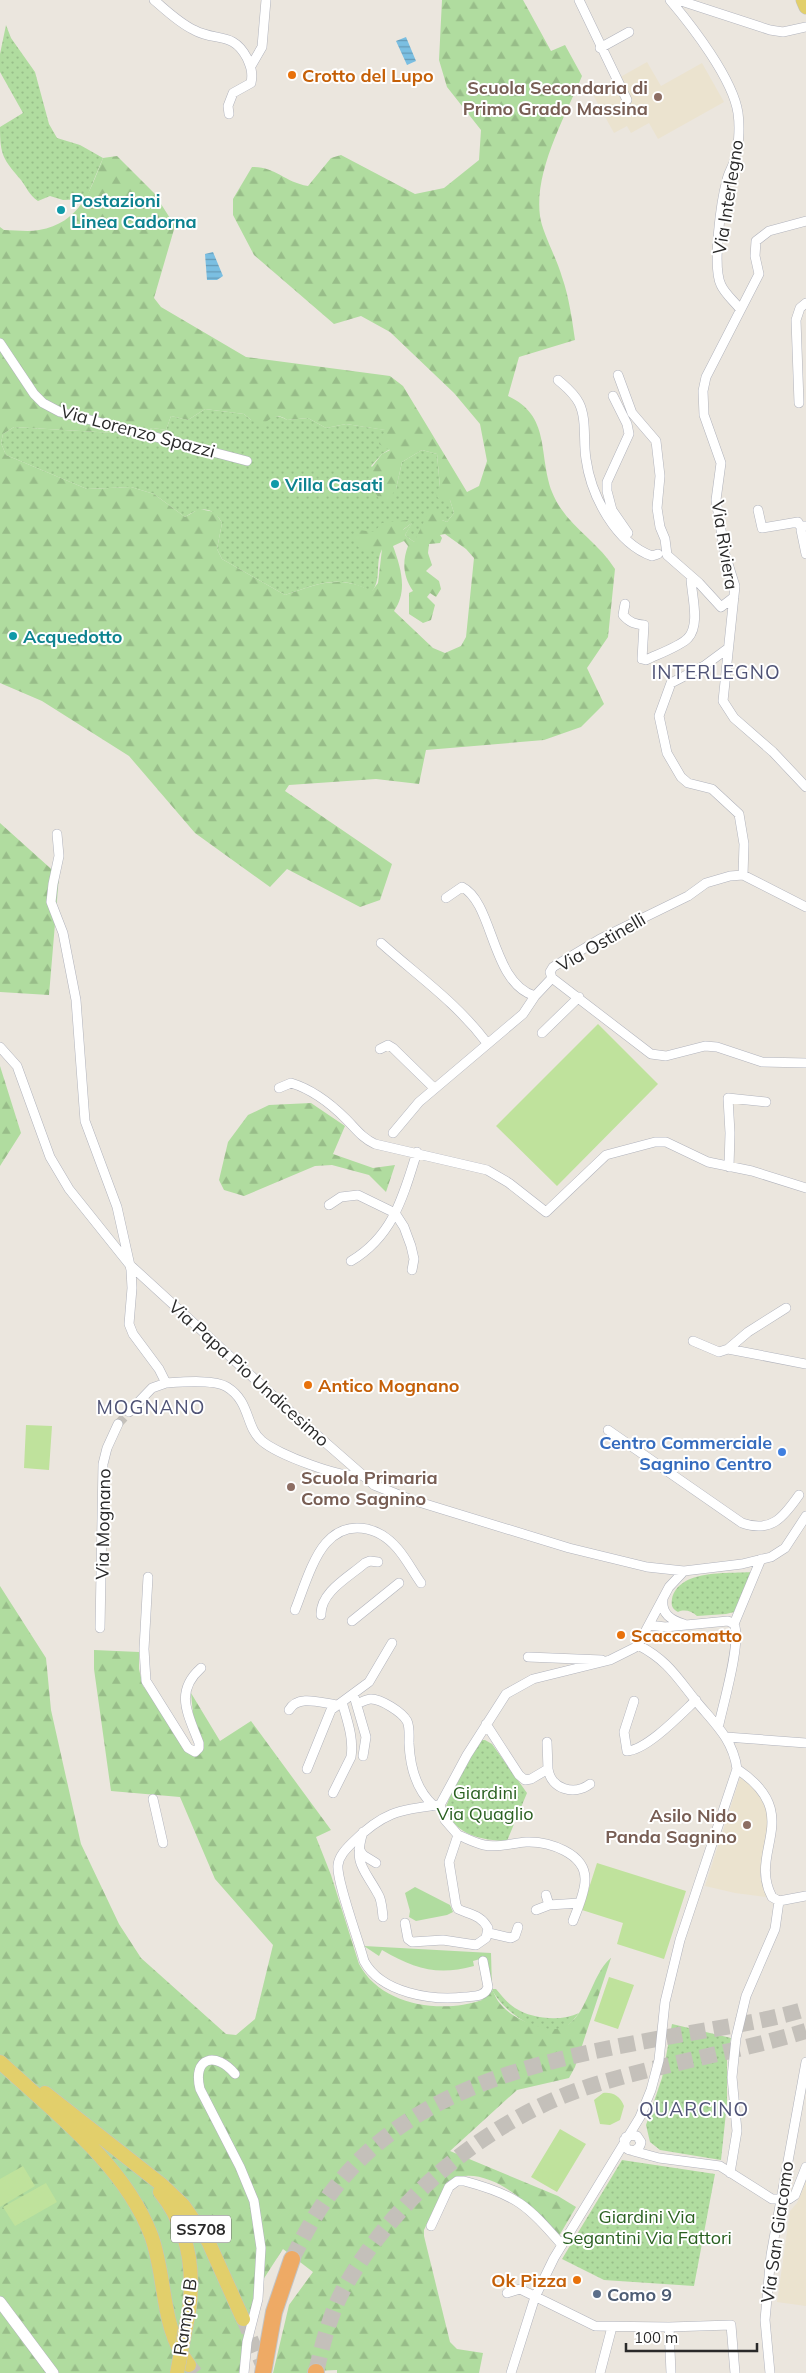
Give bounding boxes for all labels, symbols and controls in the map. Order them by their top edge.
place label: Crotto del Lupo [302,64,434,87]
marker: Crotto del Lupo [286,69,298,81]
place label: Scuola Secondaria di Primo Grado Massina [463,76,648,120]
marker: Scuola Secondaria di Primo Grado Massina [652,91,664,103]
street label: Via Interlegno [708,138,748,256]
place label: Postazioni Linea Cadorna [71,189,197,233]
marker: Postazioni Linea Cadorna [55,204,67,216]
street label: Via Lorenzo Spazzi [58,399,218,463]
place label: Villa Casati [284,473,383,496]
marker: Villa Casati [269,478,281,490]
street label: Via Riviera [707,499,743,591]
place label: Acquedotto [23,625,123,648]
marker: Acquedotto [7,630,19,642]
district label: INTERLEGNO [651,660,781,684]
street label: Via Ostinelli [552,907,650,977]
street label: Via Papa Pio Undicesimo [164,1295,334,1451]
place label: Antico Mognano [318,1374,459,1397]
marker: Antico Mognano [302,1379,314,1391]
district label: MOGNANO [97,1395,205,1419]
place label: Centro Commerciale Sagnino Centro [599,1431,772,1475]
marker: Centro Commerciale Sagnino Centro [776,1446,788,1458]
place label: Scuola Primaria Como Sagnino [301,1466,438,1510]
street label: Via Mognano [91,1468,115,1580]
marker: Scuola Primaria Como Sagnino [285,1481,297,1493]
place label: Scaccomatto [631,1624,742,1647]
marker: Scaccomatto [615,1629,627,1641]
park label: Giardini Via Quaglio [436,1781,534,1825]
place label: Asilo Nido Panda Sagnino [605,1804,737,1848]
marker: Asilo Nido Panda Sagnino [741,1819,753,1831]
district label: QUARCINO [639,2097,749,2121]
street label: Via San Giacomo [756,2160,798,2304]
park label: Giardini Via Segantini Via Fattori [562,2205,732,2249]
road number: SS708 [171,2216,231,2242]
place label: Ok Pizza [491,2269,567,2292]
marker: Ok Pizza [571,2274,583,2286]
street label: Rampa B [168,2277,202,2357]
place label: Como 9 [607,2283,672,2306]
marker: Como 9 [591,2288,603,2300]
scale bar [626,2320,757,2352]
text: 100 m [634,2328,678,2347]

